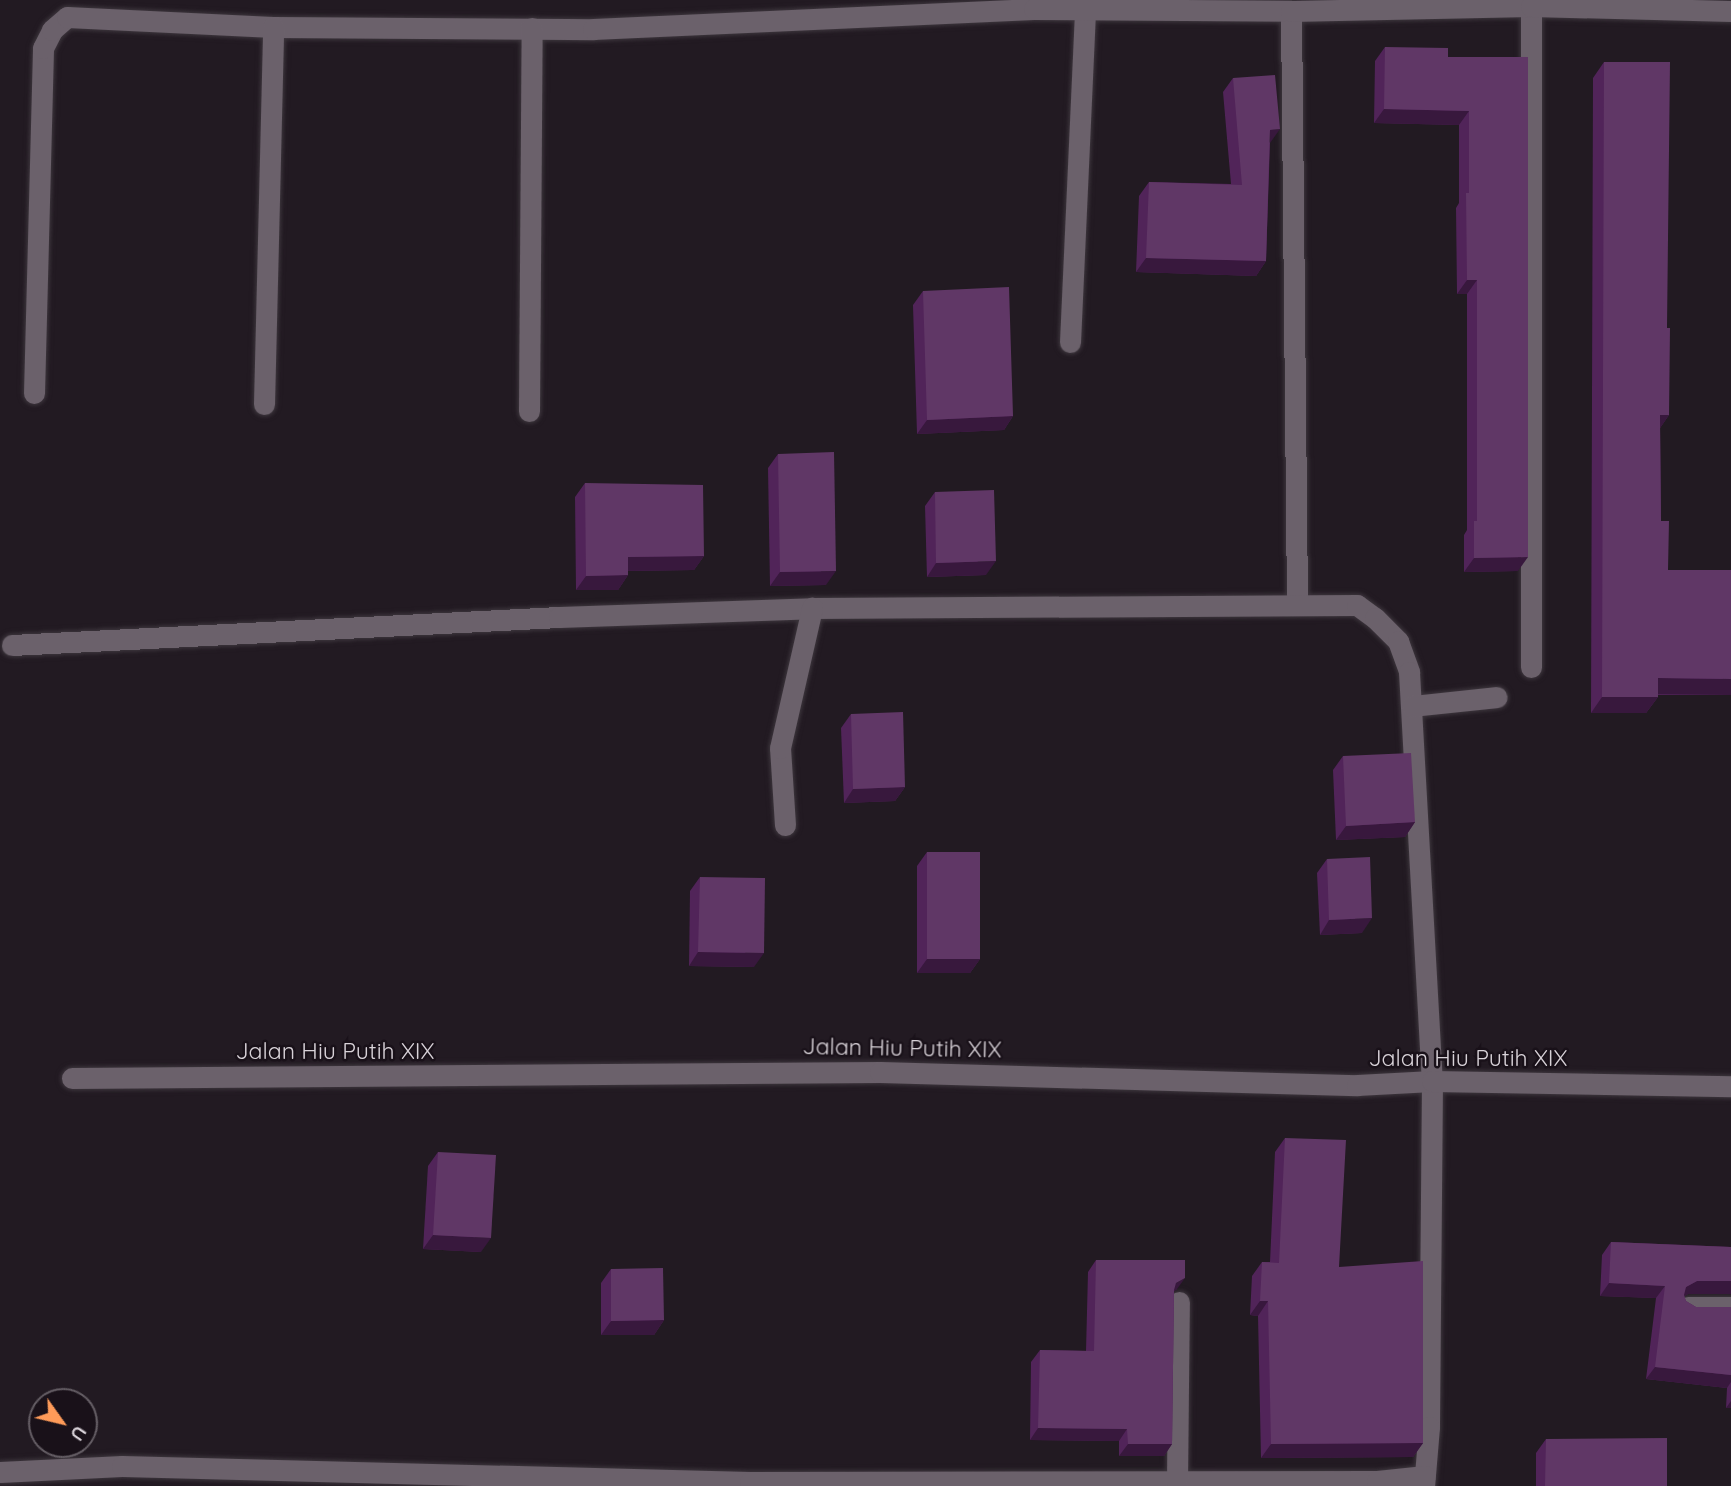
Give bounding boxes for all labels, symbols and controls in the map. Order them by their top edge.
street label: Jalan Hiu Putih XIX [802,1032,1002,1064]
street label: Jalan Hiu Putih XIX [235,1037,435,1065]
street label: Jalan Hiu Putih XIX [1368,1044,1568,1072]
north arrow [28,1388,98,1458]
text: U [65,1421,92,1446]

